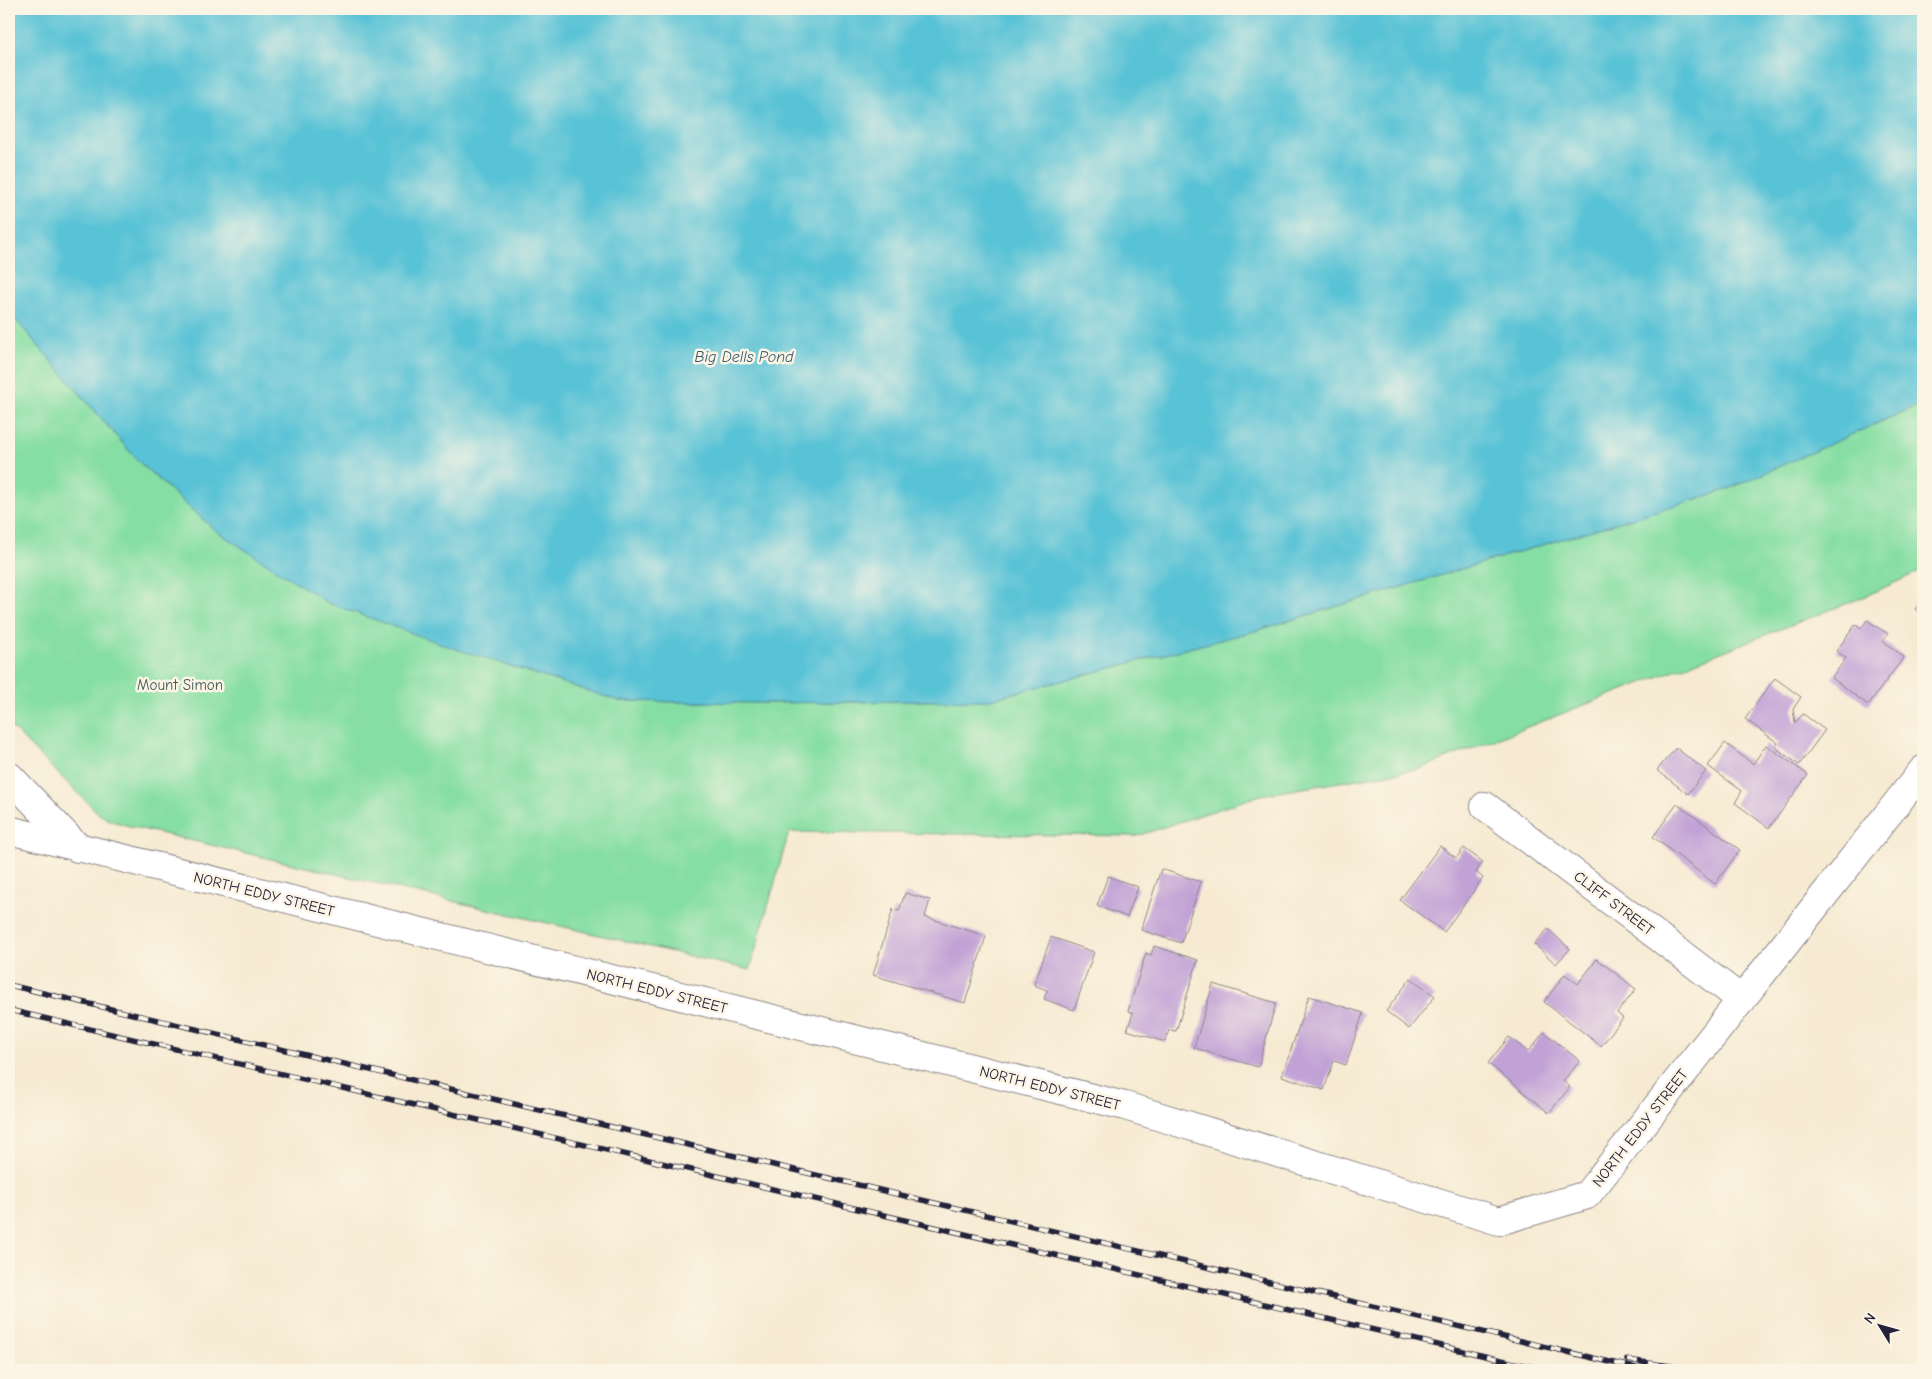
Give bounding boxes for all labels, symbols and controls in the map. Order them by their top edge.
water label: Big Dells Pond [694,348,794,366]
park label: Mount Simon [137,676,223,694]
street label: CLIFF STREET [1570,867,1658,939]
street label: NORTH EDDY STREET [192,868,336,920]
street label: NORTH EDDY STREET [585,965,729,1017]
street label: NORTH EDDY STREET [978,1062,1122,1114]
street label: NORTH EDDY STREET [1588,1065,1692,1190]
north arrow [1854,1302,1904,1352]
text: N [1860,1310,1880,1327]

